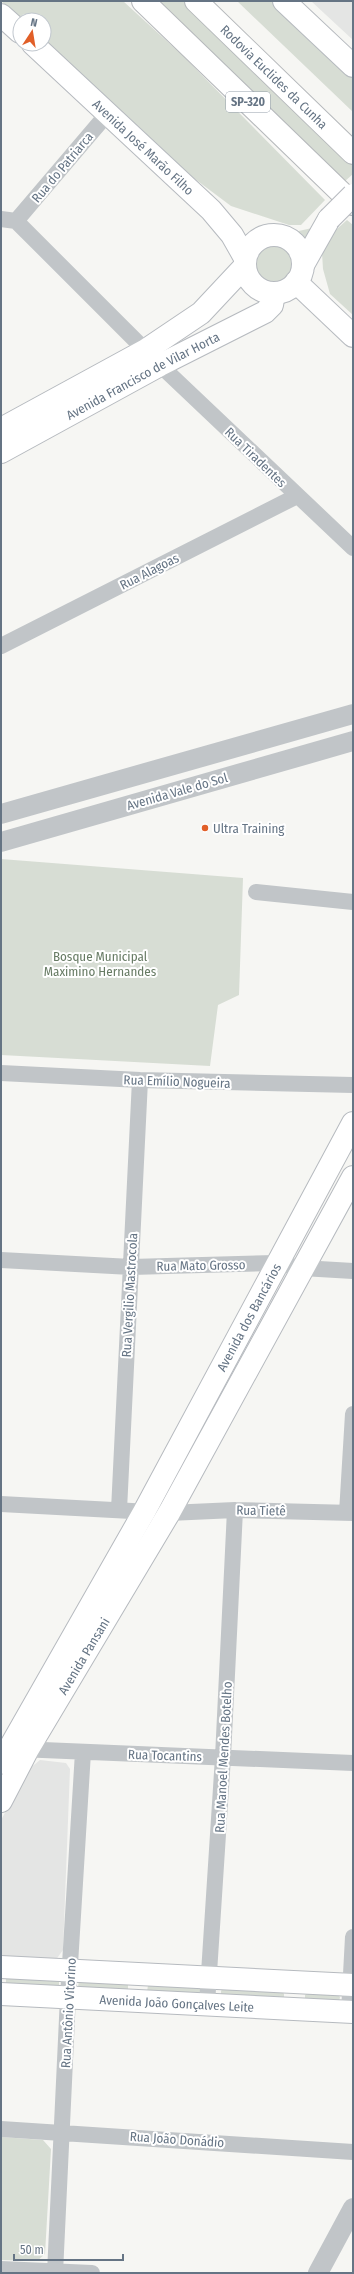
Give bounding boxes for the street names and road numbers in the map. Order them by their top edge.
street label: Rodovia Euclides da Cunha [217,22,330,132]
road number: SP-320 [226,92,270,112]
street label: Avenida José Marão Filho [89,97,197,198]
street label: Rua do Patriarca [29,129,96,205]
street label: Avenida Francisco de Vilar Horta [64,329,222,423]
street label: Rua Tiradentes [222,424,290,491]
street label: Rua Alagoas [117,550,182,593]
street label: Avenida Vale do Sol [125,770,230,813]
street label: Rua Emílio Nogueira [123,1072,231,1091]
street label: Rua Vergilio Mastrocola [119,1232,140,1358]
street label: Rua Mato Grosso [156,1257,246,1274]
street label: Avenida dos Bancários [214,1260,284,1374]
street label: Rua Tietê [236,1503,286,1518]
street label: Avenida Pansani [55,1615,113,1697]
street label: Rua Manoel Mendes Botelho [212,1681,235,1833]
street label: Rua Tocantins [128,1747,203,1764]
street label: Rua Antônio Vitorino [58,1957,79,2068]
street label: Avenida João Gonçalves Leite [99,1992,254,2015]
street label: Rua João Donádio [129,2129,225,2150]

